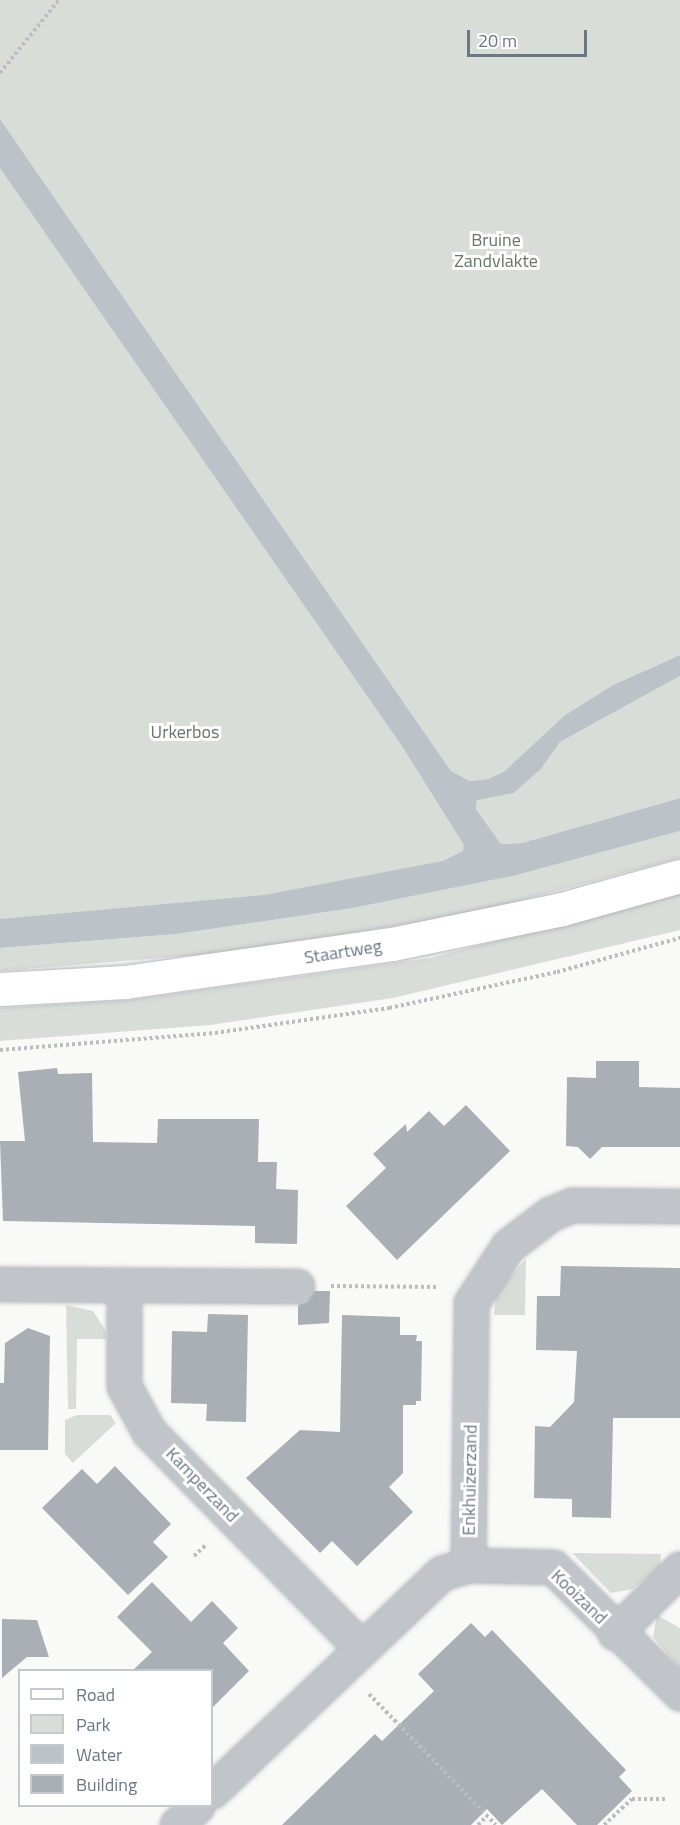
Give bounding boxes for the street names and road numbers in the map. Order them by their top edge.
street label: Staartweg [303,935,383,969]
street label: Enkhuizerzand [458,1424,482,1536]
street label: Kamperzand [161,1443,243,1527]
street label: Kooizand [547,1565,611,1629]

